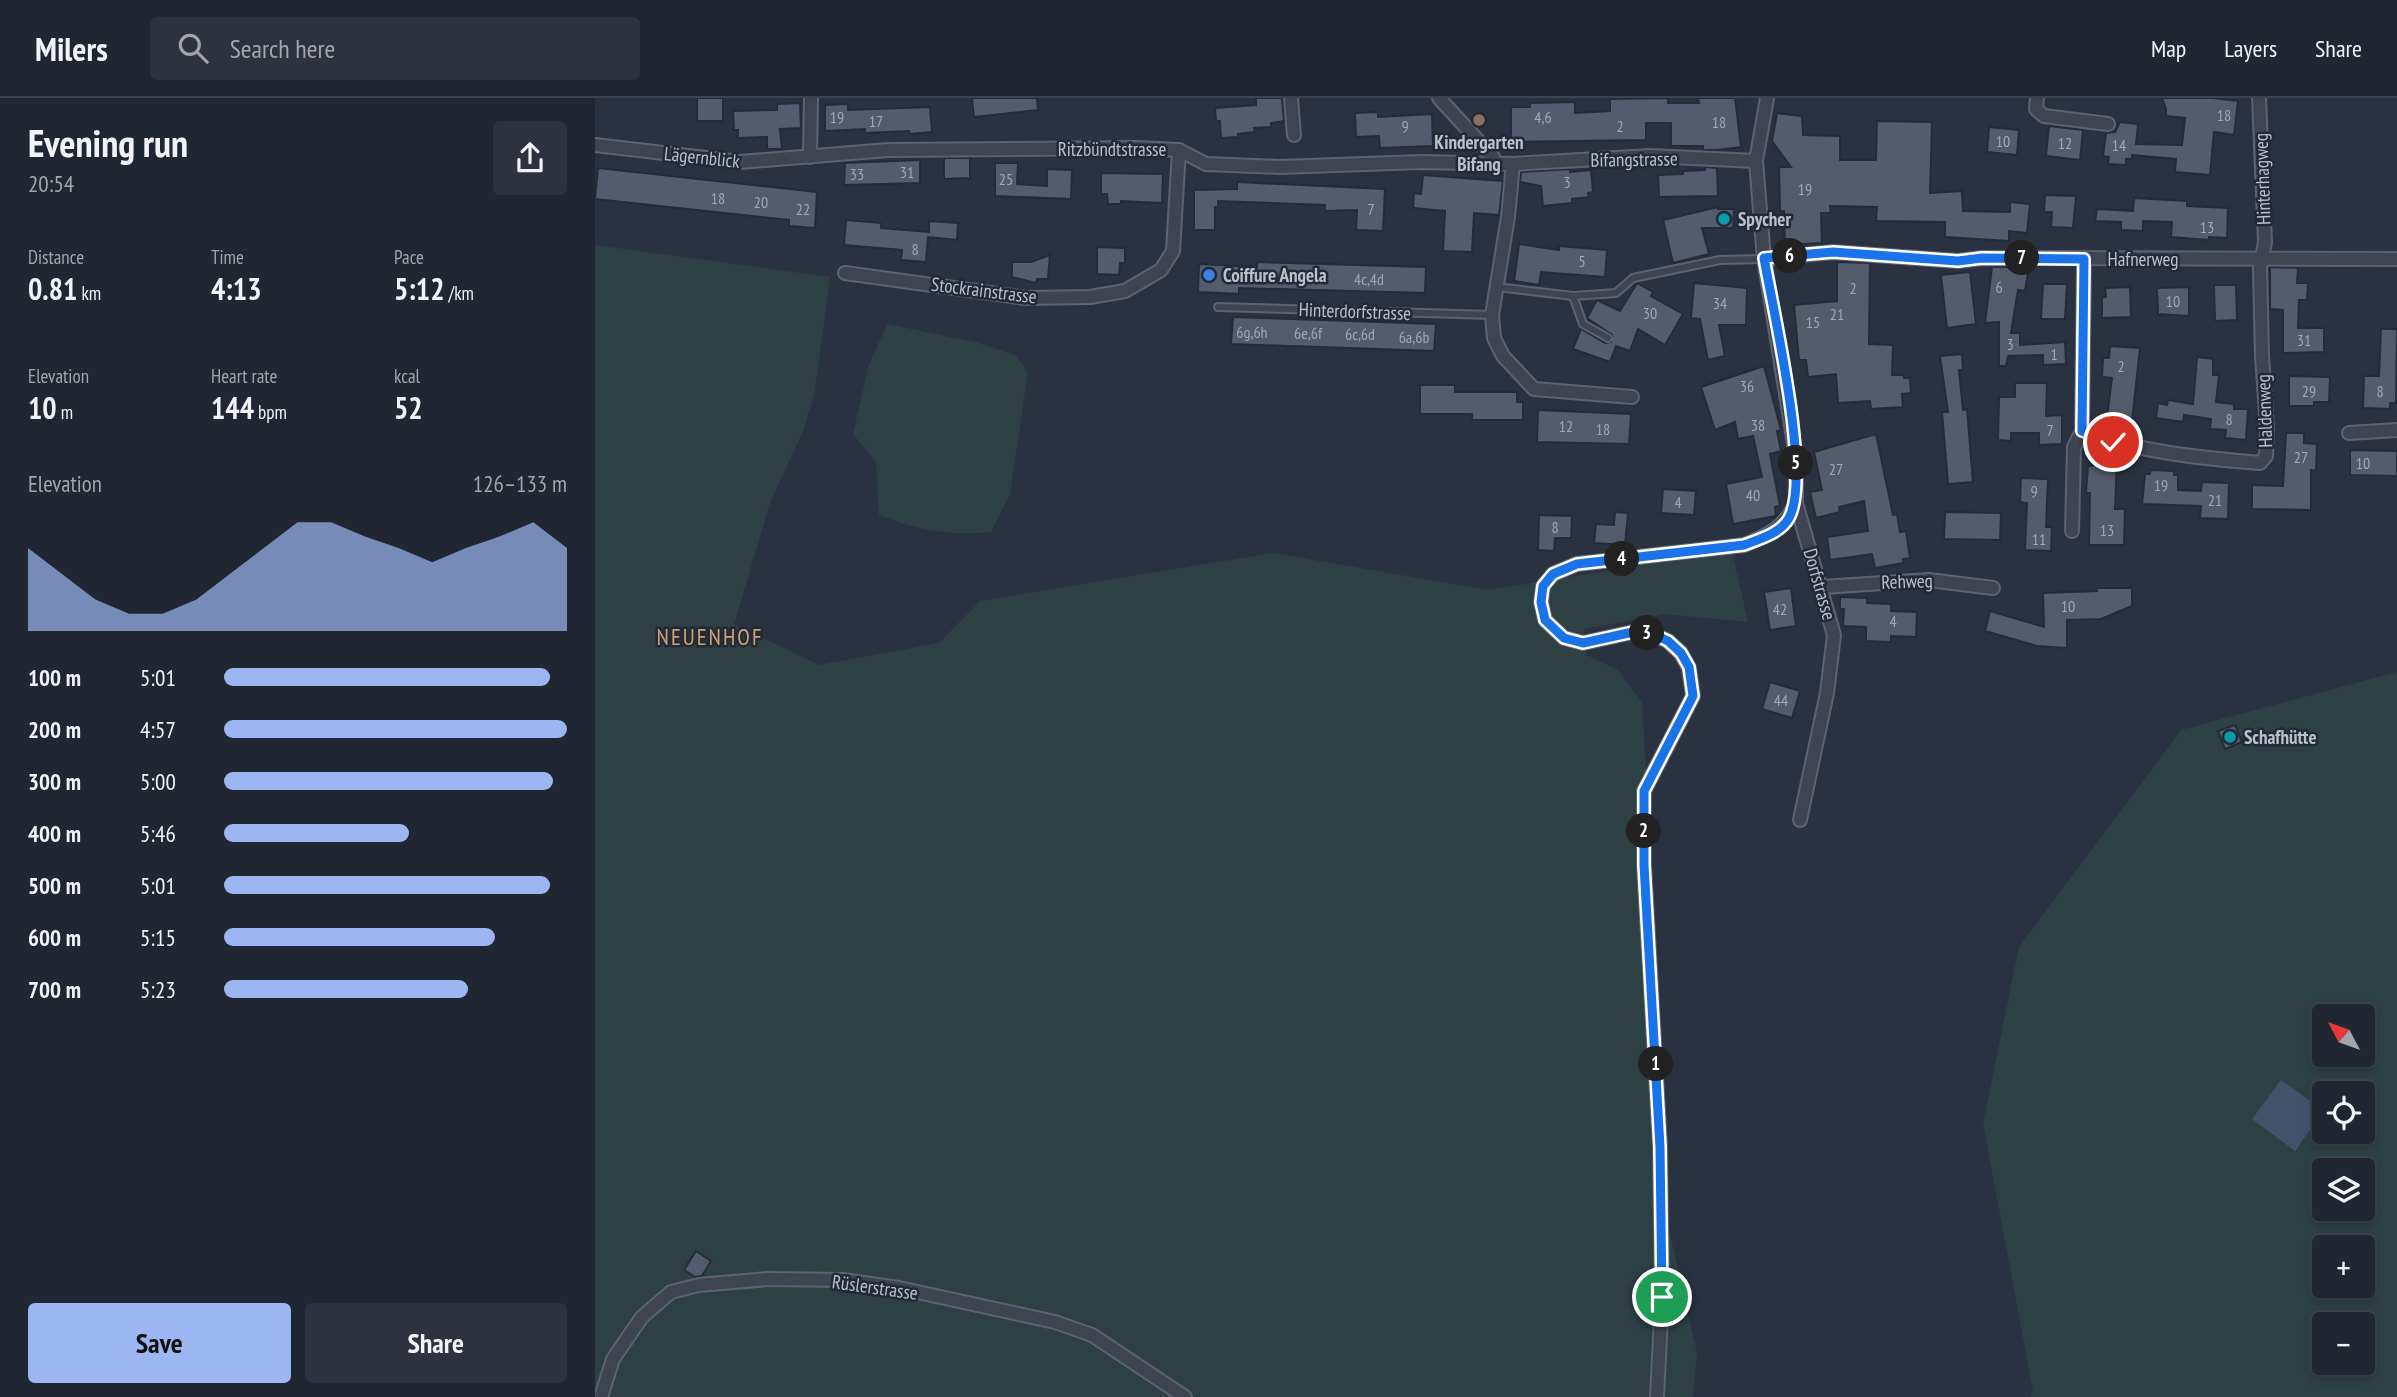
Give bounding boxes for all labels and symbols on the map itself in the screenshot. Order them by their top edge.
house number: 18 [2217,105,2231,125]
house number: 19 [830,107,844,127]
house number: 4,6 [1534,107,1552,127]
house number: 17 [869,111,883,131]
marker: Kindergarten Bifang [1471,112,1487,128]
house number: 18 [1712,112,1726,132]
house number: 9 [1401,116,1409,136]
house number: 2 [1616,116,1624,136]
place label: Kindergarten Bifang [1434,130,1524,176]
house number: 10 [1996,131,2010,151]
house number: 12 [2058,133,2072,153]
street label: Hinterhagweg [2248,133,2276,225]
house number: 14 [2112,135,2126,155]
street label: Ritzbündtstrasse [1058,137,1167,161]
street label: Lägernblick [663,141,742,173]
street label: Bifangstrasse [1590,146,1678,172]
house number: 31 [900,162,914,182]
house number: 33 [850,164,864,184]
house number: 25 [999,169,1013,189]
house number: 3 [1563,172,1571,192]
house number: 19 [1798,179,1812,199]
house number: 18 [711,188,725,208]
house number: 20 [754,192,768,212]
house number: 22 [796,199,810,219]
house number: 7 [1367,199,1375,219]
place label: Spycher [1738,207,1791,231]
marker: Spycher [1716,211,1732,227]
house number: 13 [2200,217,2214,237]
pin: 6 [1773,238,1807,274]
house number: 8 [911,239,919,259]
pin: 7 [2005,240,2039,276]
street label: Hafnerweg [2107,247,2179,271]
house number: 5 [1578,251,1586,271]
place label: Coiffure Angela [1223,263,1327,287]
marker: Coiffure Angela [1201,267,1217,283]
house number: 4c,4d [1354,269,1384,289]
street label: Stockrainstrasse [930,272,1038,308]
house number: 6 [1995,277,2003,297]
house number: 2 [1849,278,1857,298]
house number: 10 [2166,291,2180,311]
house number: 34 [1713,293,1727,313]
street label: Hinterdorfstrasse [1298,297,1412,325]
house number: 30 [1643,303,1657,323]
house number: 21 [1830,304,1844,324]
house number: 15 [1806,312,1820,332]
house number: 6g,6h [1236,322,1268,342]
house number: 6e,6f [1294,323,1323,343]
house number: 6c,6d [1345,324,1375,344]
house number: 6a,6b [1399,327,1429,347]
house number: 31 [2297,330,2311,350]
house number: 3 [2006,334,2014,354]
house number: 1 [2050,344,2058,364]
house number: 2 [2117,356,2125,376]
street label: Haldenweg [2251,374,2277,448]
house number: 36 [1740,376,1754,396]
house number: 29 [2302,381,2316,401]
house number: 8 [2376,381,2384,401]
house number: 8 [2225,409,2233,429]
pin [2083,412,2143,472]
house number: 38 [1751,415,1765,435]
house number: 12 [1559,416,1573,436]
house number: 18 [1596,419,1610,439]
house number: 7 [2046,420,2054,440]
pin: 5 [1779,446,1813,480]
house number: 27 [2294,447,2308,467]
house number: 10 [2356,453,2370,473]
house number: 27 [1829,459,1843,479]
house number: 19 [2154,475,2168,495]
house number: 9 [2030,481,2038,501]
house number: 40 [1746,485,1760,505]
house number: 21 [2208,490,2222,510]
house number: 4 [1674,492,1682,512]
house number: 8 [1551,517,1559,537]
house number: 13 [2100,520,2114,540]
house number: 11 [2032,529,2046,549]
pin: 4 [1605,542,1639,576]
street label: Dorfstrasse [1798,545,1842,623]
street label: Rehweg [1881,568,1933,594]
house number: 10 [2061,596,2075,616]
house number: 42 [1773,599,1787,619]
house number: 4 [1889,611,1897,631]
pin: 3 [1629,616,1665,650]
district label: NEUENHOF [657,622,763,651]
house number: 44 [1774,690,1788,710]
place label: Schafhütte [2244,725,2317,749]
marker: Schafhütte [2222,729,2238,745]
pin: 2 [1627,814,1661,848]
north arrow [2312,1004,2375,1068]
pin: 1 [1639,1046,1673,1082]
pin [1632,1267,1692,1327]
street label: Rüslerstrasse [831,1269,920,1305]

